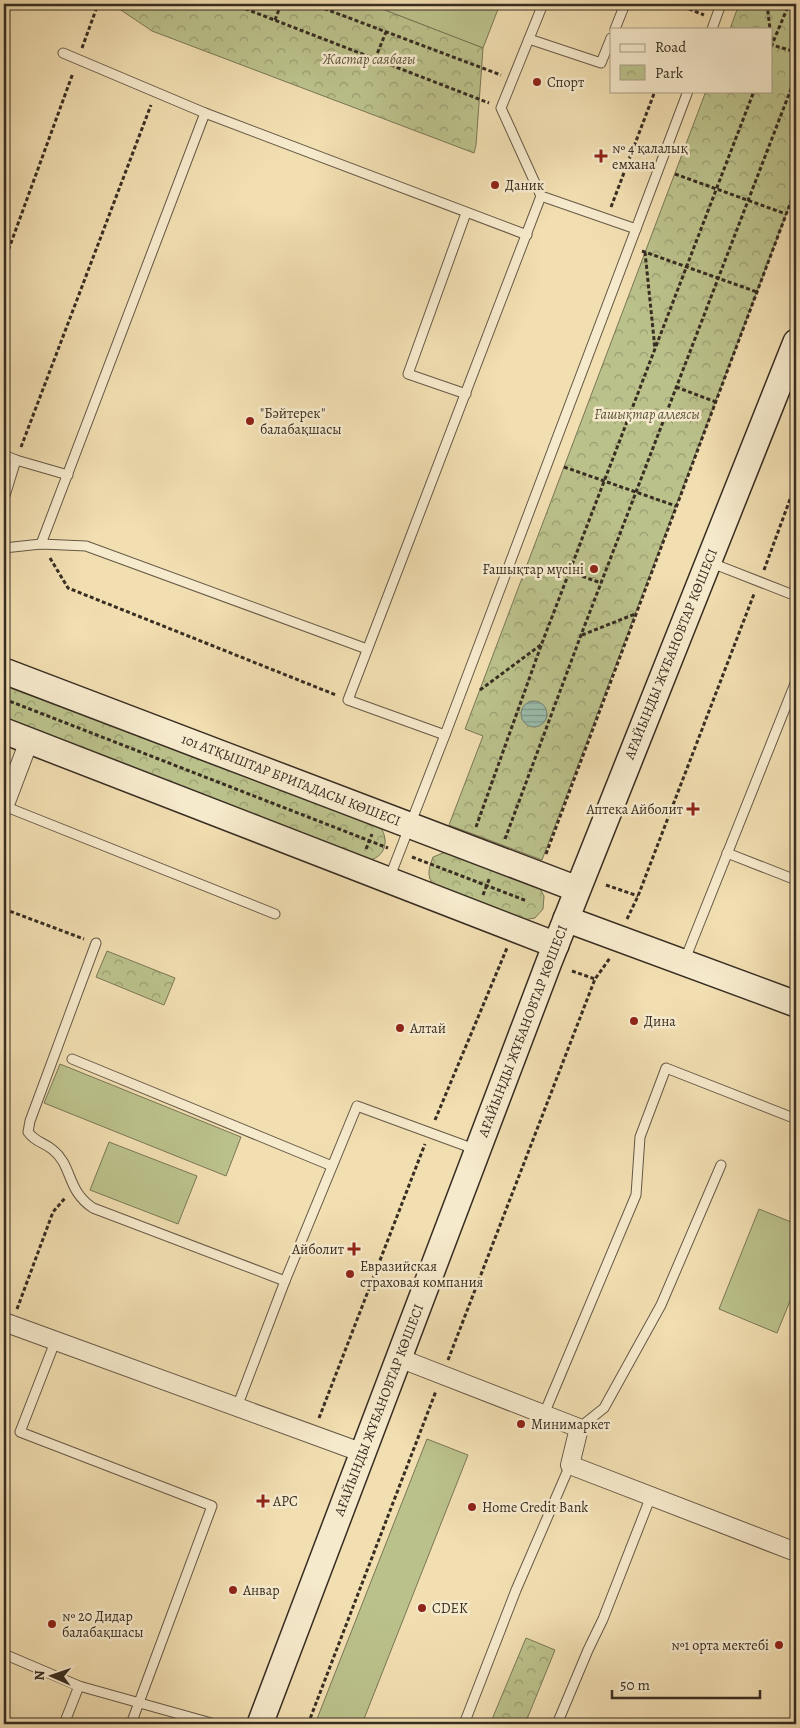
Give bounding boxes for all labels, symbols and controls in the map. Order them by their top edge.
legend [610,28,772,92]
text: Road [655,37,687,57]
park label: Жастар саябағы [322,50,416,69]
text: Park [655,63,684,83]
place label: Спорт [547,73,584,92]
marker: Спорт [531,76,543,88]
place label: № 4 қалалық емхана [612,139,688,174]
marker: № 4 қалалық емхана [594,149,608,163]
place label: Даник [505,176,544,195]
marker: Даник [489,179,501,191]
place label: "Бәйтерек" балабақшасы [260,404,342,439]
park label: Ғашықтар аллеясы [594,405,700,424]
marker: "Бәйтерек" балабақшасы [244,415,256,427]
street label: АҒАЙЫНДЫ ЖҰБАНОВТАР КӨШЕСІ [620,546,722,763]
place label: Ғашықтар мүсіні [482,560,584,579]
marker: Ғашықтар мүсіні [588,563,600,575]
street label: 101 АТҚЫШТАР БРИГАДАСЫ КӨШЕСІ [179,729,403,831]
place label: Аптека Айболит [585,800,683,819]
marker: Аптека Айболит [687,803,699,815]
street label: АҒАЙЫНДЫ ЖҰБАНОВТАР КӨШЕСІ [473,922,572,1141]
place label: Дина [644,1012,676,1031]
marker: Дина [628,1015,640,1027]
place label: Алтай [409,1019,446,1038]
marker: Алтай [394,1022,406,1034]
place label: Айболит [291,1240,344,1259]
marker: Айболит [348,1243,360,1255]
place label: Евразийская страховая компания [360,1257,484,1292]
marker: Евразийская страховая компания [344,1268,356,1280]
street label: АҒАЙЫНДЫ ЖҰБАНОВТАР КӨШЕСІ [329,1301,428,1520]
place label: Минимаркет [531,1415,610,1434]
marker: Минимаркет [515,1418,527,1430]
place label: АРС [272,1492,298,1511]
marker: АРС [257,1495,269,1507]
place label: Home Credit Bank [482,1498,588,1517]
marker: Home Credit Bank [466,1501,478,1513]
place label: Анвар [242,1581,280,1600]
marker: Анвар [227,1584,239,1596]
place label: CDEK [432,1599,468,1618]
marker: CDEK [416,1602,428,1614]
place label: № 20 Дидар балабақшасы [62,1607,144,1642]
marker: № 20 Дидар балабақшасы [46,1618,58,1630]
place label: №1 орта мектебі [671,1636,769,1655]
marker: №1 орта мектебі [773,1639,785,1651]
north arrow [28,1650,78,1700]
scale bar [612,1668,760,1700]
text: N [30,1670,49,1681]
text: 50 m [620,1675,650,1695]

